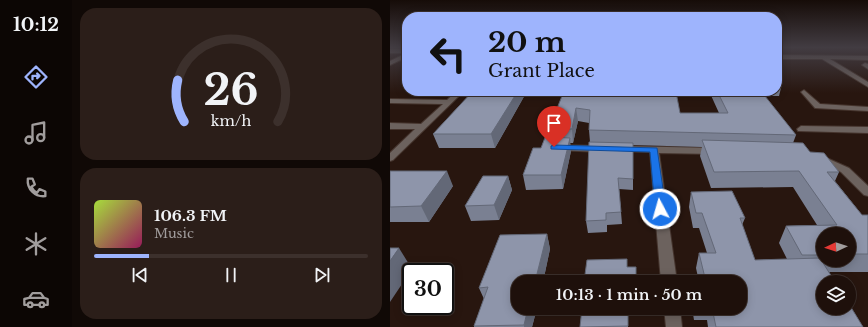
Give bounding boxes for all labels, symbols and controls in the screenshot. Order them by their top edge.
text: 10:12 [13,14,59,36]
text: 20 m [488,25,566,60]
icon: left [422,28,474,80]
text: Grant Place [488,60,595,82]
icon: directions [22,63,50,91]
text: 26 [203,65,259,116]
pin [537,106,571,147]
text: km/h [211,111,251,129]
icon: arrive [543,112,565,134]
icon: music [22,119,50,147]
icon: phone [22,174,50,202]
position arrow [639,188,681,230]
text: 106.3 FM [154,206,227,225]
text: Music [154,225,194,242]
north arrow [816,227,856,267]
map controls [816,227,856,315]
icon: climate [22,230,50,258]
speed limit sign: 30 [402,263,454,315]
icon: previous [129,264,151,286]
icon: pause [220,264,242,286]
icon: next [311,264,333,286]
button: layers [816,275,856,315]
icon: car [22,285,50,313]
text: 10:13 · 1 min · 50 m [556,285,702,304]

